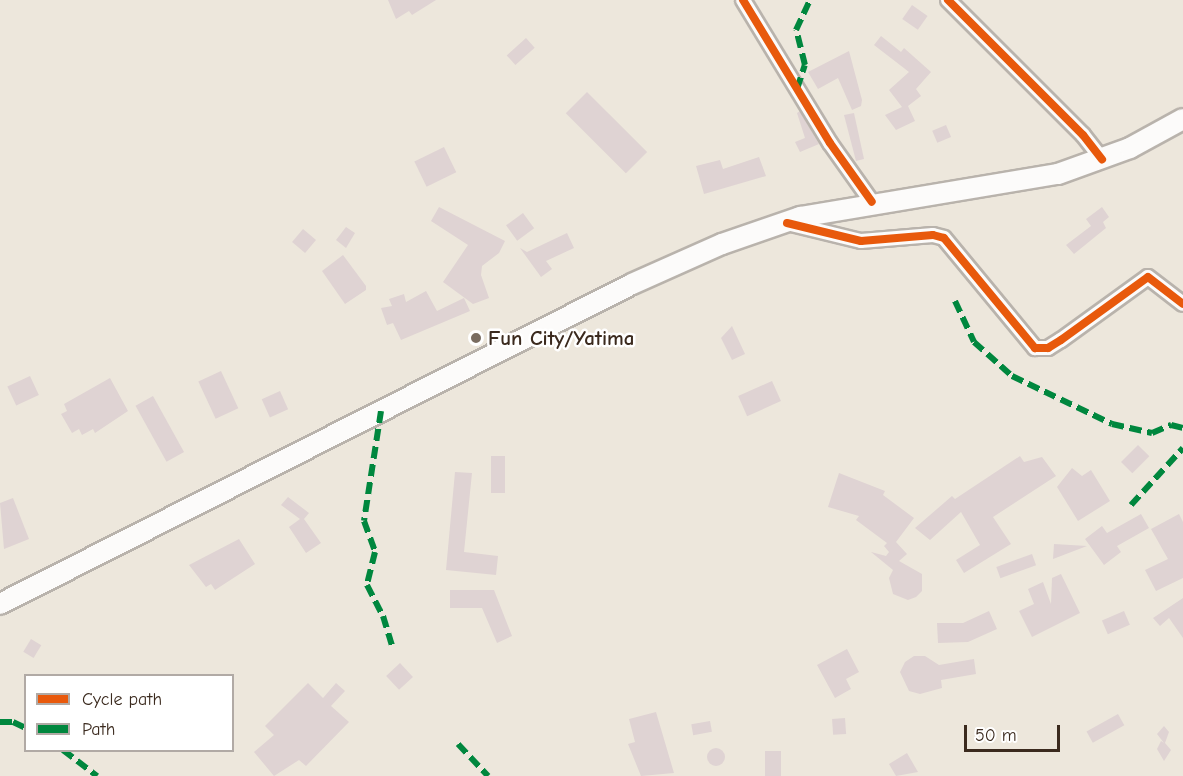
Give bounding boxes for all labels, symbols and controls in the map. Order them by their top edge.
place label: Fun City/Yatima [488,325,634,351]
marker: Fun City/Yatima [469,331,483,345]
legend [24,674,234,752]
text: Cycle path [82,689,162,710]
scale bar [967,713,1063,751]
text: Path [82,719,115,740]
text: 50 m [975,725,1017,746]

